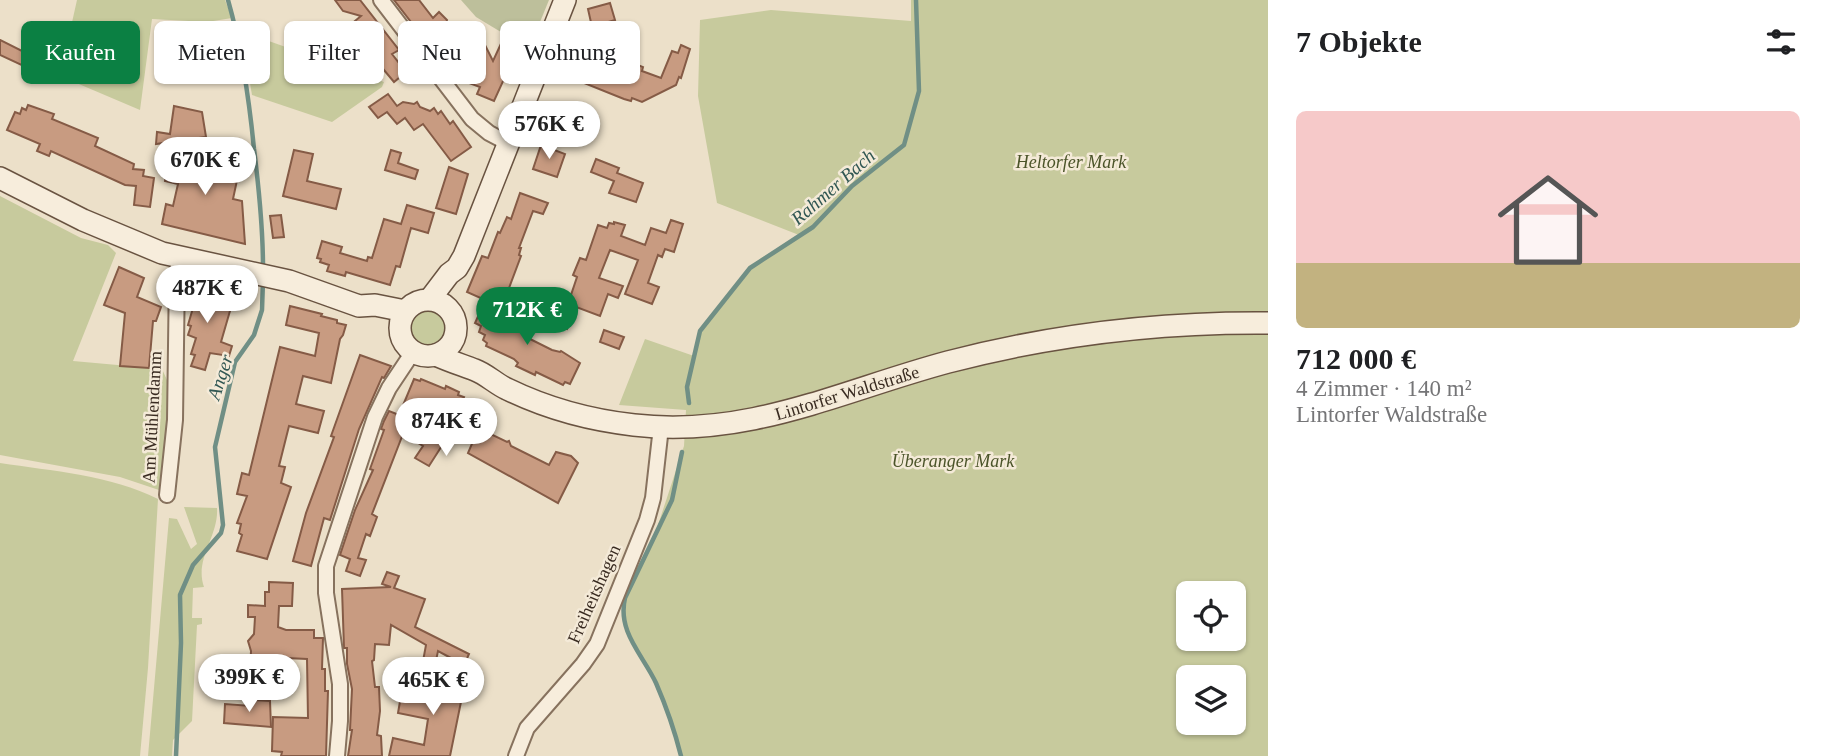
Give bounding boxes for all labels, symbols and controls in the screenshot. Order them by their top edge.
chip: Kaufen [21,21,140,84]
chip: Mieten [154,21,270,84]
chip: Filter [284,21,384,84]
chip: Neu [398,21,486,84]
chip: Wohnung [500,21,640,84]
icon: filters [1762,23,1800,61]
text: 7 Objekte [1296,25,1422,58]
pin: 576K € [492,102,606,161]
text: 576K € [514,111,584,136]
pin: 670K € [148,138,262,197]
water label: Rahmer Bach [786,145,879,230]
text: 670K € [170,147,240,172]
park label: Heltorfer Mark [1015,152,1127,172]
icon: home [1485,157,1611,283]
pin: 487K € [150,266,264,325]
text: 487K € [172,275,242,300]
pin: 712K € [470,288,584,347]
text: 712K € [492,297,562,322]
text: 712 000 € [1296,342,1416,375]
street label: Am Mühlendamm [139,350,165,484]
water label: Anger [202,351,237,404]
street label: Lintorfer Waldstraße [773,362,921,424]
text: 4 Zimmer · 140 m² [1296,376,1472,401]
pin: 874K € [389,398,503,458]
text: Lintorfer Waldstraße [1296,402,1487,427]
text: 874K € [411,408,481,433]
park label: Überanger Mark [892,451,1015,471]
street label: Freiheitshagen [563,542,625,646]
map controls [1176,581,1246,735]
button: locate [1176,581,1246,651]
pin: 399K € [192,654,306,714]
pin: 465K € [376,658,490,717]
text: 399K € [214,664,284,689]
button: layers [1176,665,1246,735]
text: 465K € [398,667,468,692]

